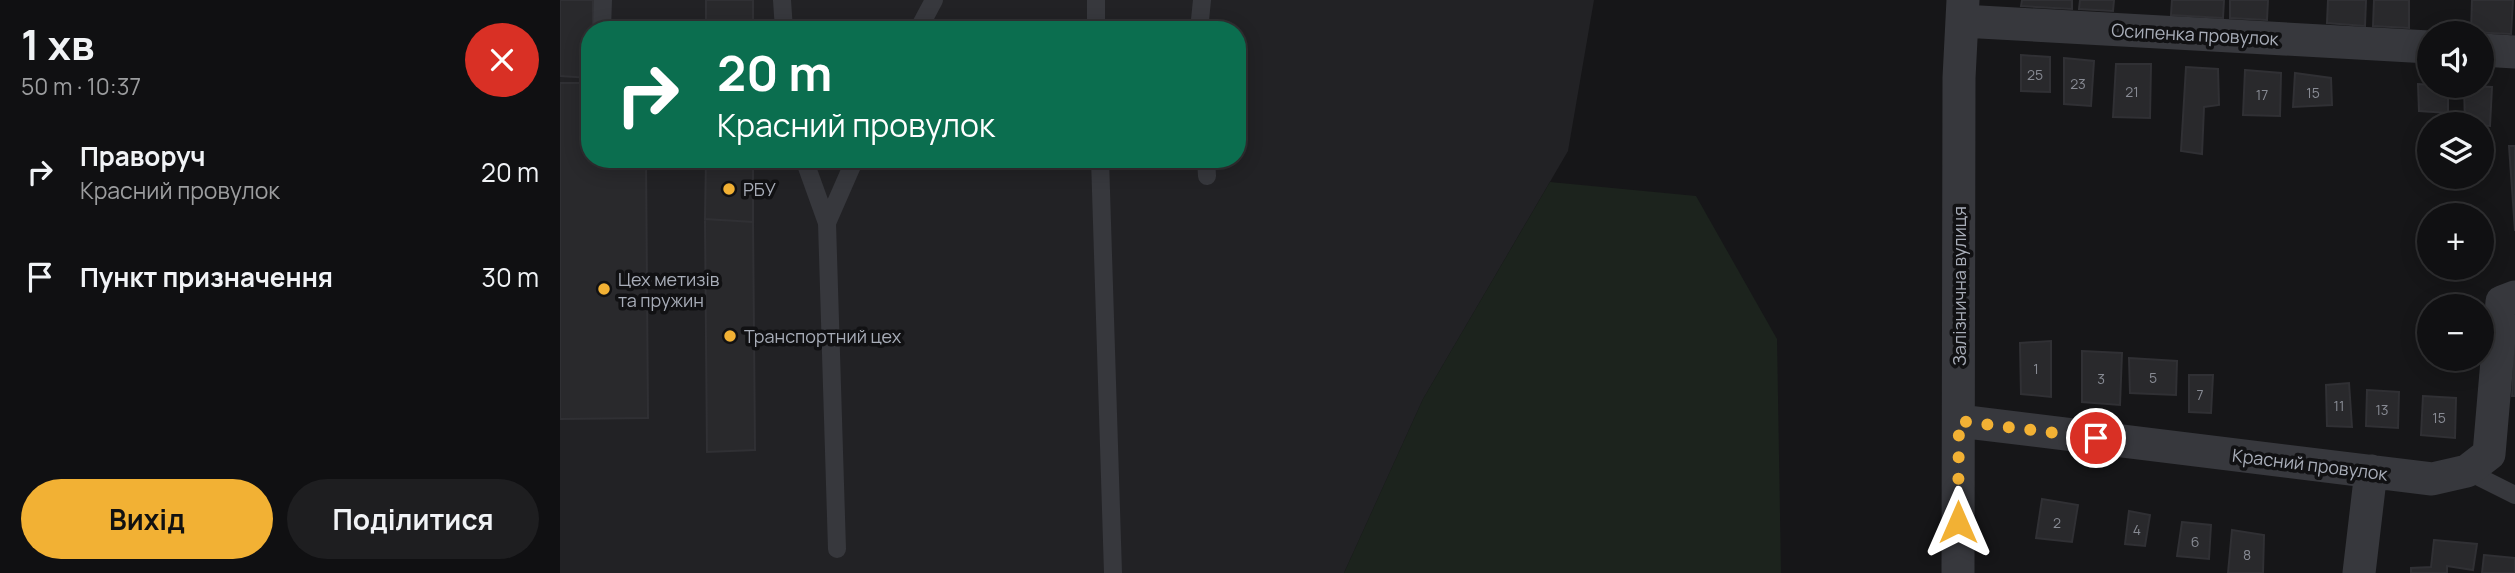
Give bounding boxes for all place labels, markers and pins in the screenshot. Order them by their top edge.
place label: РБУ [743,177,776,201]
marker: РБУ [721,181,737,197]
place label: Цех метизів та пружин [618,267,720,312]
marker: Цех метизів та пружин [596,281,612,297]
place label: Транспортний цех [744,324,902,348]
marker: Транспортний цех [722,328,738,344]
pin [2066,408,2126,468]

